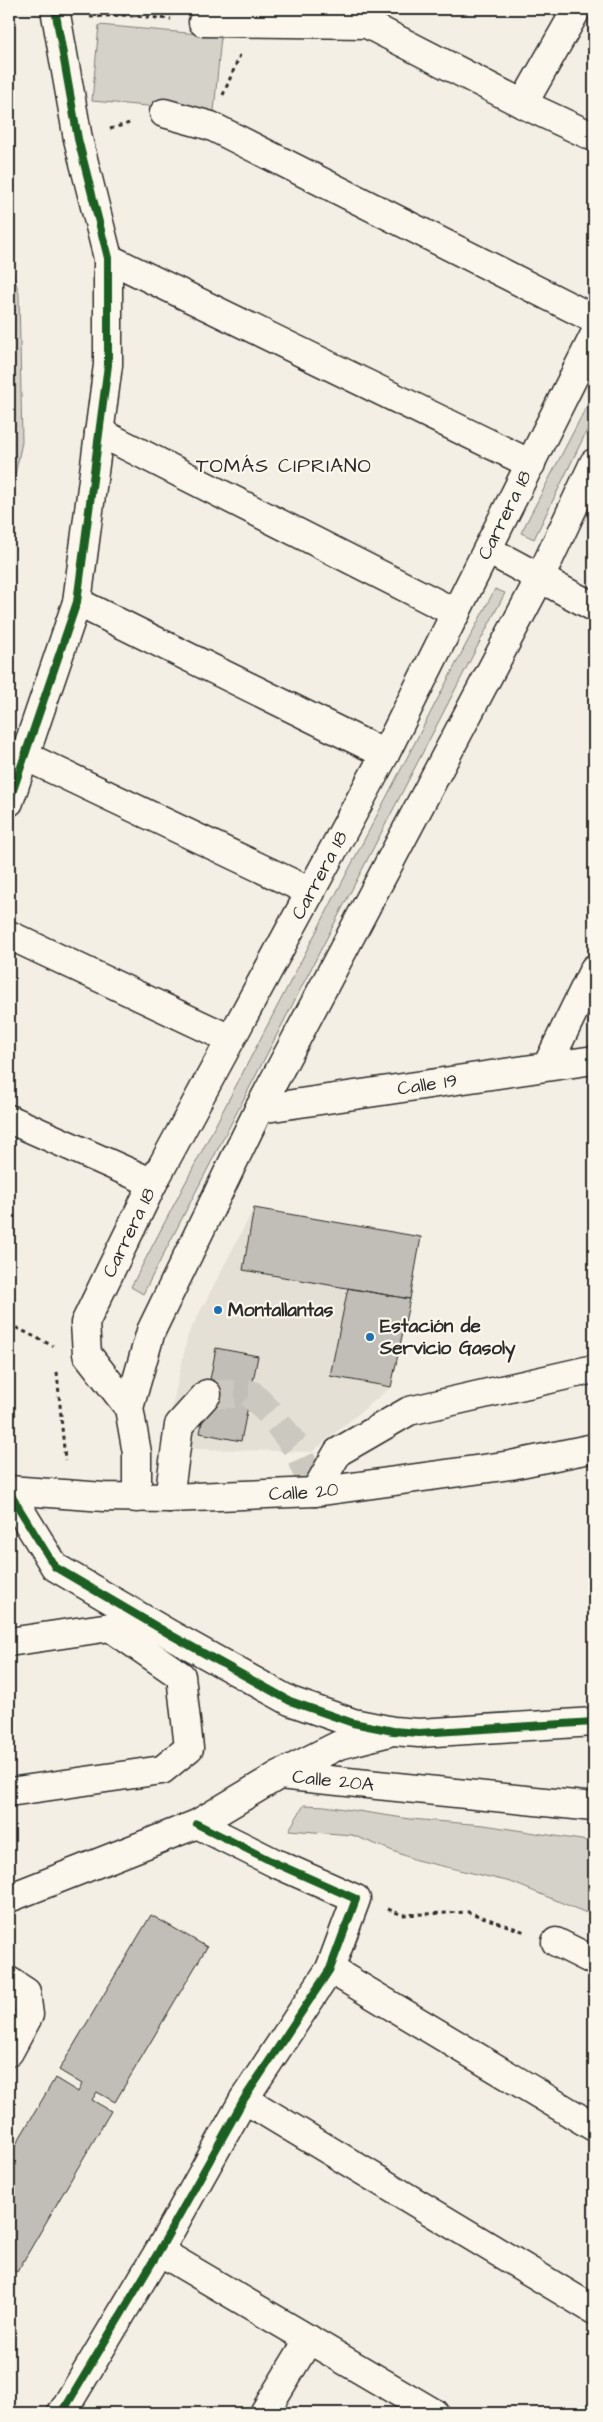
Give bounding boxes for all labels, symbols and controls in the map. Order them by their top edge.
district label: TOMÁS CIPRIANO [196,452,372,480]
street label: Carrera 18 [471,466,538,564]
street label: Carrera 18 [285,826,354,924]
street label: Calle 19 [395,1067,459,1102]
street label: Carrera 18 [96,1183,162,1282]
place label: Montallantas [228,1297,334,1324]
marker: Montallantas [212,1304,224,1316]
place label: Estación de Servicio Gasoly [379,1313,516,1363]
marker: Estación de Servicio Gasoly [364,1331,376,1343]
street label: Calle 20 [268,1475,340,1507]
street label: Calle 20A [291,1763,375,1798]

